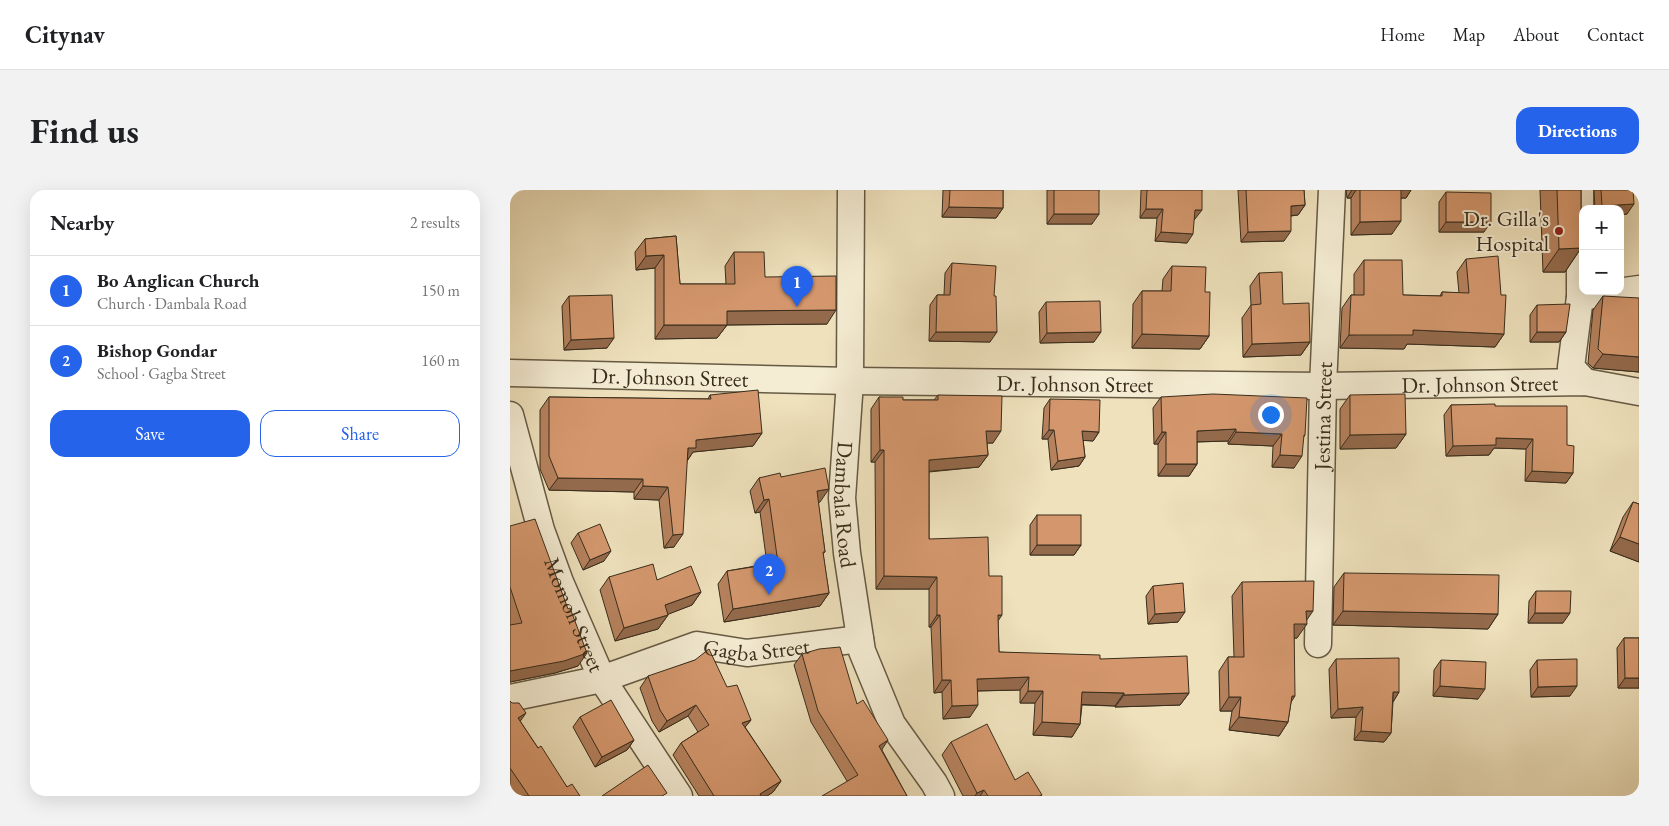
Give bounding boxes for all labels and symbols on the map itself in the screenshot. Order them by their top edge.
place label: Dr. Gilla's Hospital [1463,204,1549,258]
marker: Dr. Gilla's Hospital [1553,225,1565,237]
pin: 1 [781,266,813,307]
street label: Dr. Johnson Street [591,361,749,394]
street label: Jestina Street [1307,361,1339,473]
street label: Dr. Johnson Street [1401,368,1559,400]
street label: Dr. Johnson Street [996,369,1154,399]
your location [1258,402,1284,428]
street label: Dambala Road [827,440,863,571]
street label: Momoh Street [537,553,611,677]
pin: 2 [753,554,785,595]
street label: Gagba Street [701,631,811,668]

